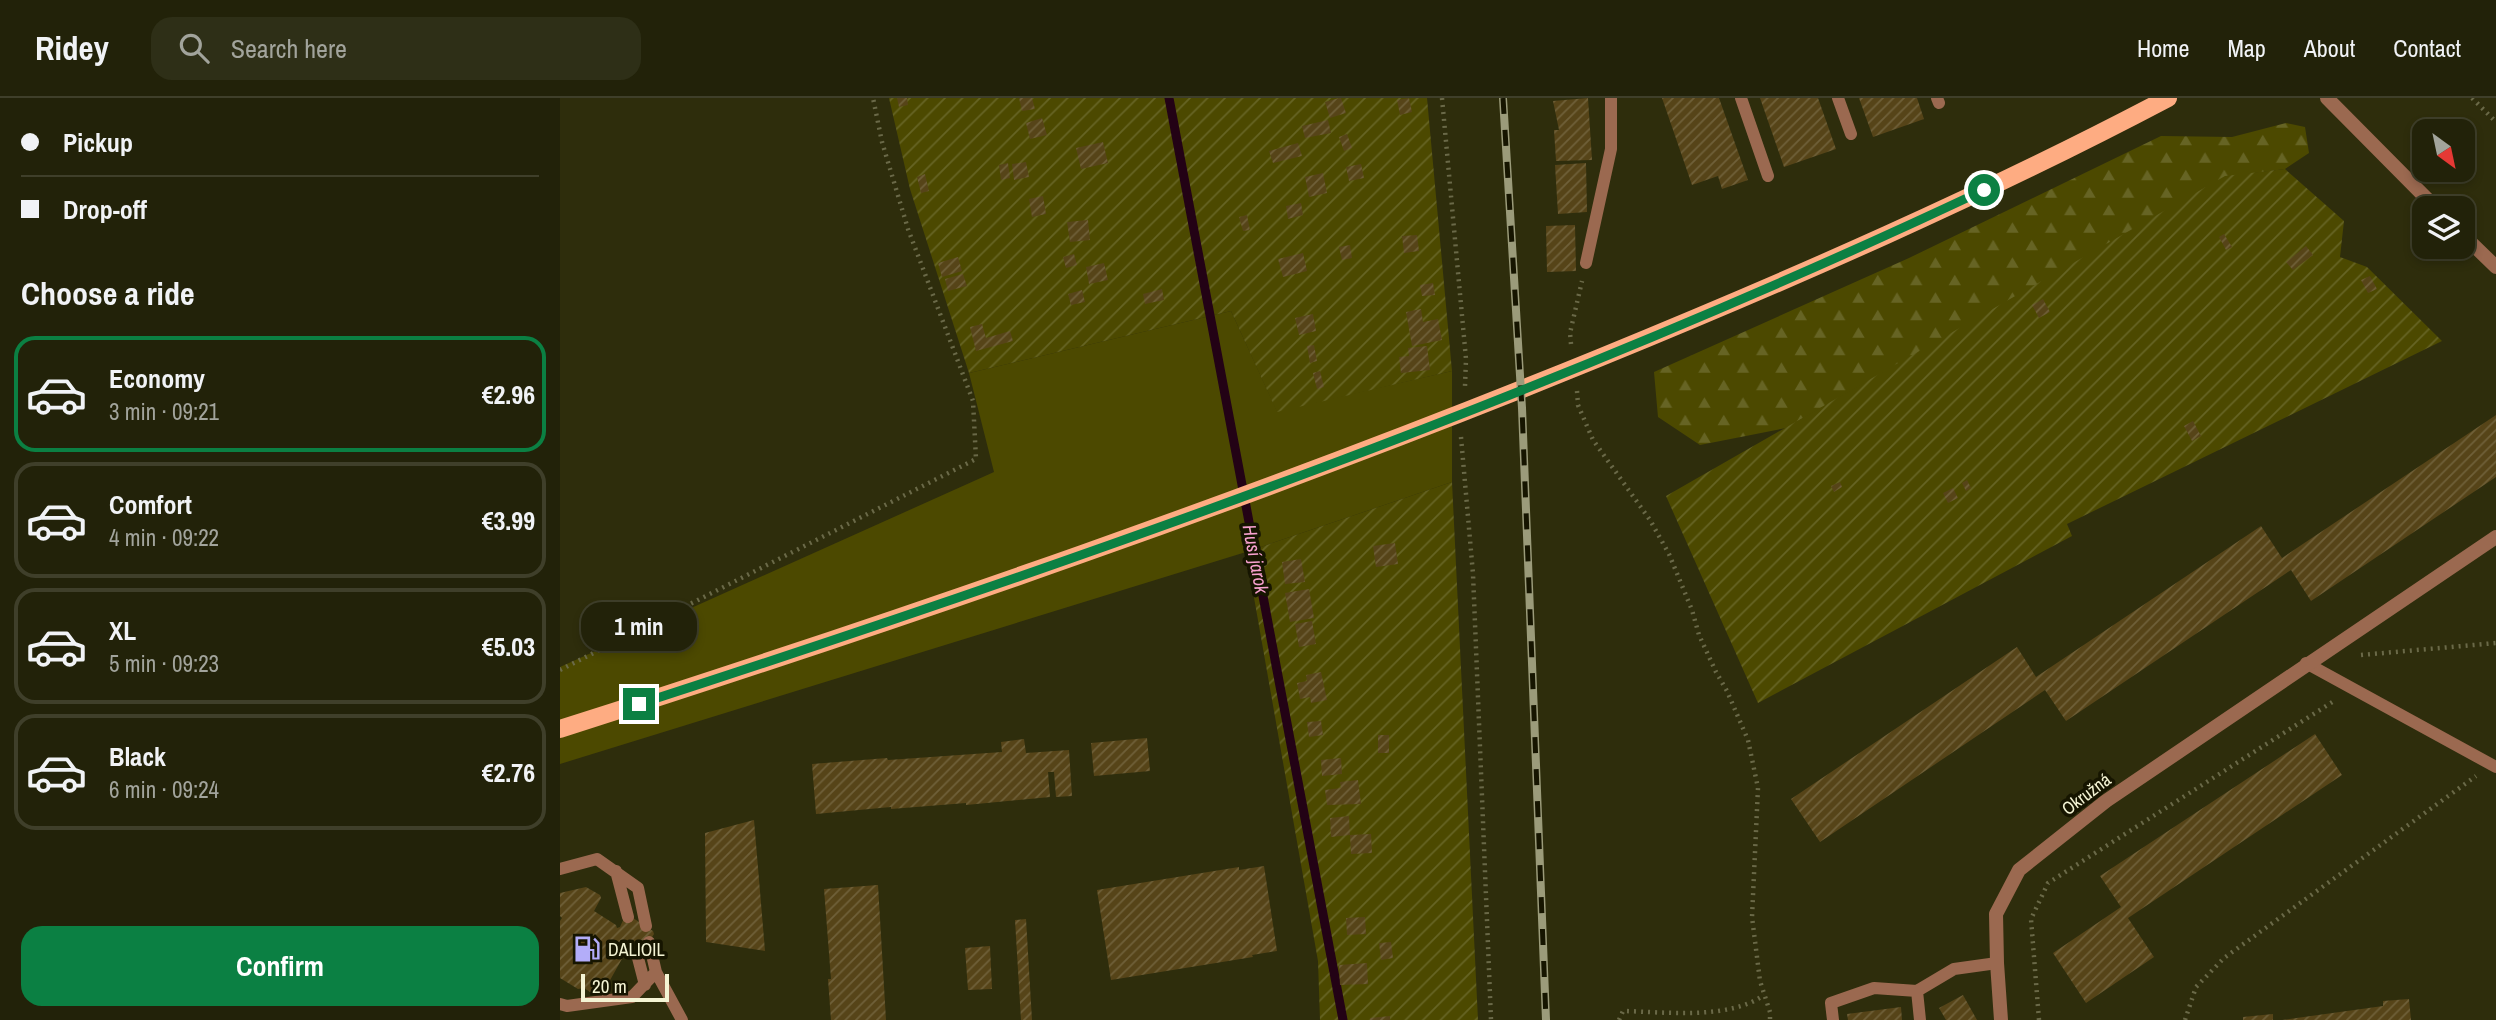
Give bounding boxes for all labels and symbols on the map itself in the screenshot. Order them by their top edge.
north arrow [2412,119,2474,182]
route start [1968,174,2000,206]
water label: Husí jarok [1237,522,1276,597]
callout: 1 min [581,602,697,652]
route end [623,688,655,720]
street label: Okružná [2056,767,2116,821]
fuel station icon: DALIOIL [572,934,602,964]
place label: DALIOIL [608,937,665,962]
scale bar [581,971,668,1003]

